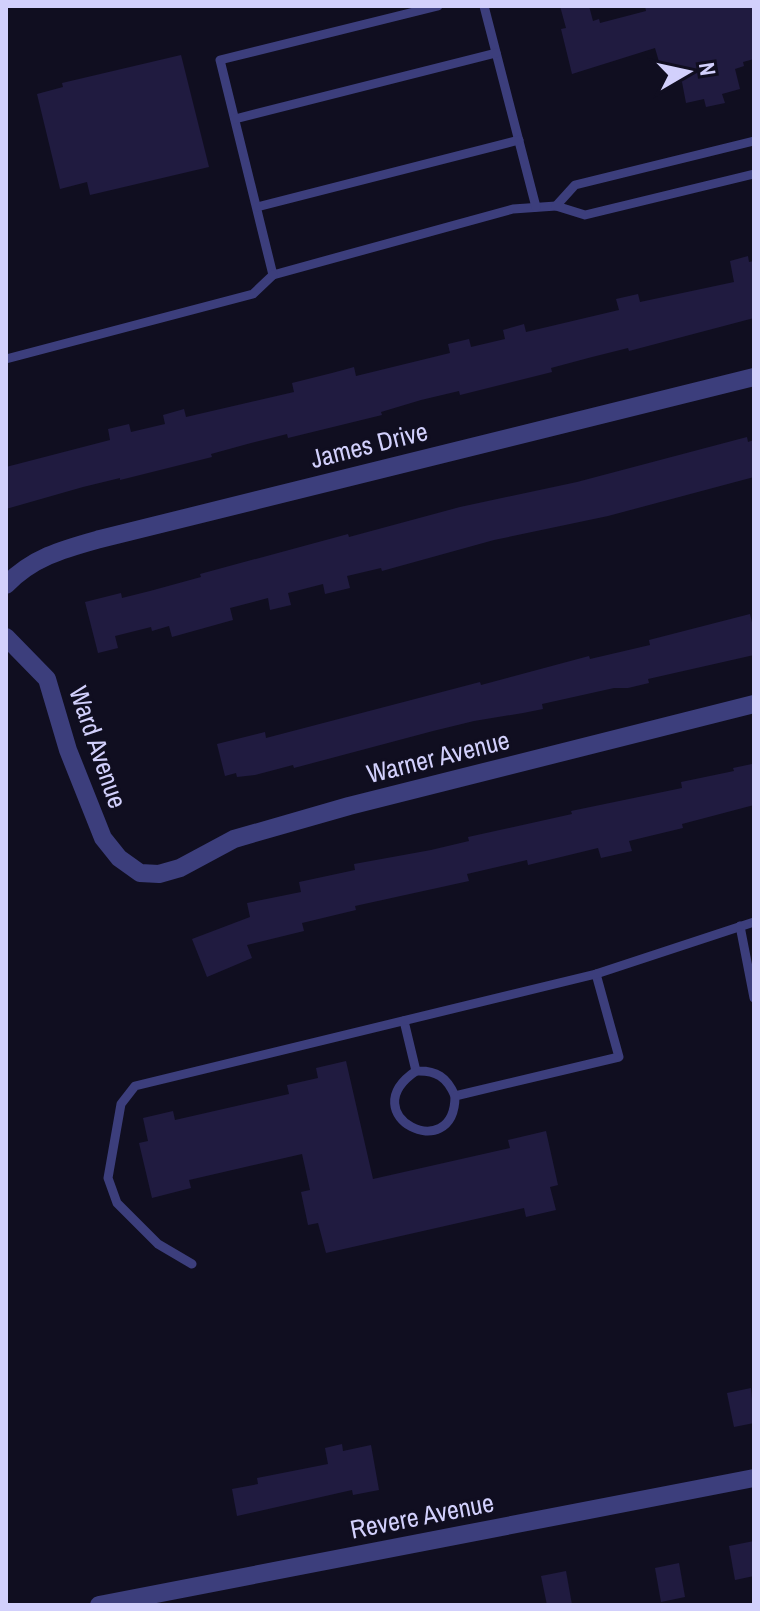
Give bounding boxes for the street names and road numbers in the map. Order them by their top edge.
street label: James Drive [307,413,431,476]
street label: Ward Avenue [61,681,136,813]
street label: Warner Avenue [363,722,513,791]
street label: Revere Avenue [347,1484,497,1547]

